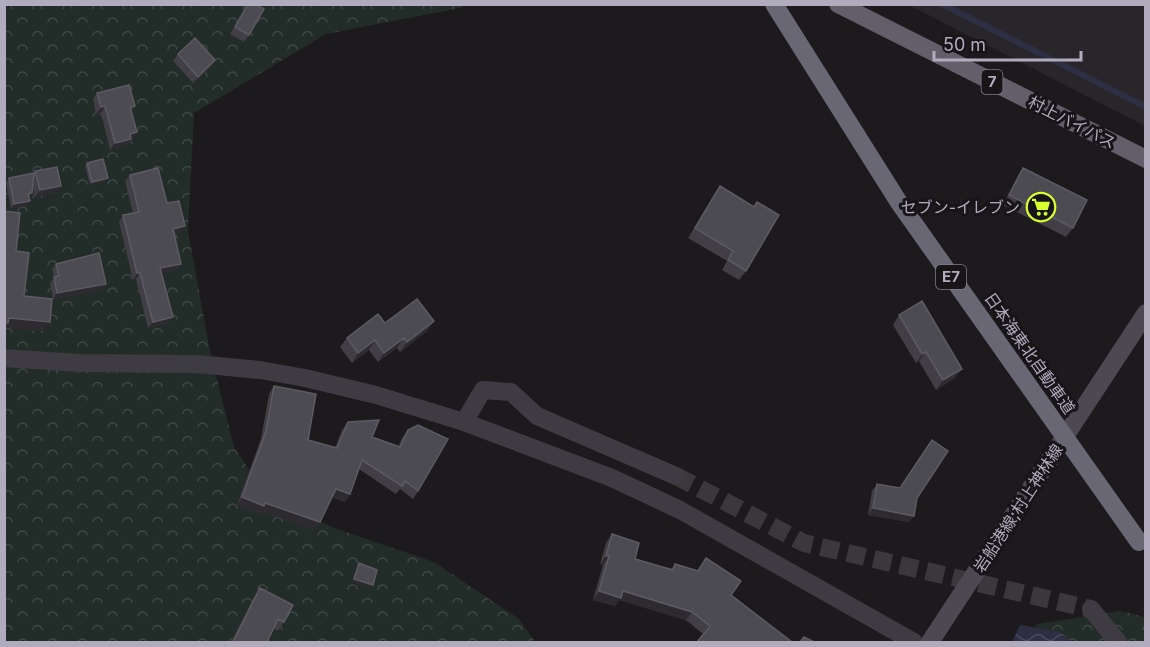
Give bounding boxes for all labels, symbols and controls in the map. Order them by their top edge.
scale bar [934,24,1081,62]
text: 50 m [943,34,986,55]
road number: 7 [982,70,1002,94]
street label: 村上バイパス [1025,91,1119,153]
supermarket icon: セブン-イレブン [1025,191,1057,223]
place label: セブン-イレブン [901,197,1020,217]
road number: E7 [936,265,966,289]
street label: 日本海東北自動車道 [981,288,1079,418]
street label: 岩船港線;村上神林線 [969,440,1067,576]

